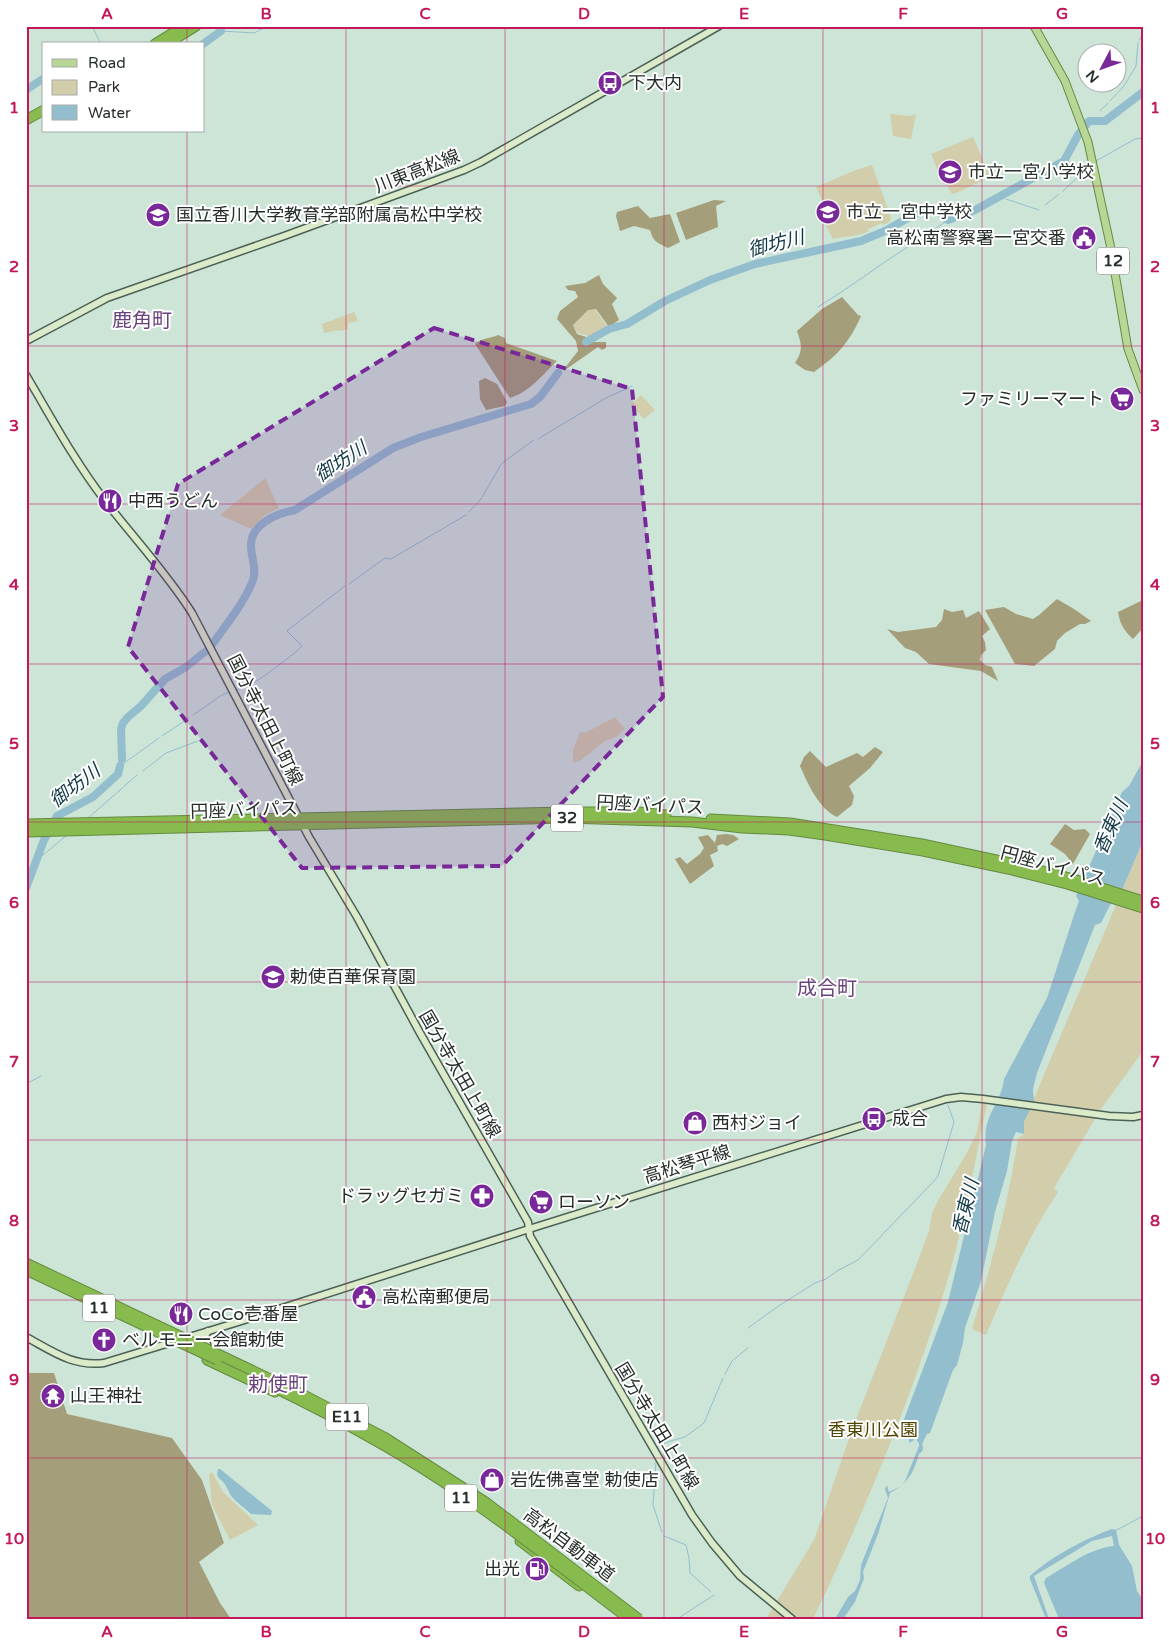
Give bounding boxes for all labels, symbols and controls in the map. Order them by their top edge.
text: A [101,4,113,24]
text: B [260,4,272,24]
text: C [419,4,431,24]
text: D [578,4,590,24]
text: E [739,4,749,24]
text: F [898,4,908,24]
text: G [1056,4,1068,24]
legend [42,42,205,132]
north arrow [1076,42,1126,92]
text: Road [88,54,126,72]
text: N [1082,66,1103,86]
bus stop icon: 下大内 [597,70,623,96]
place label: 下大内 [628,72,682,94]
text: Park [88,78,120,96]
text: 1 [9,98,19,118]
text: 1 [1150,98,1160,118]
text: Water [88,104,131,122]
street label: 川東高松線 [371,145,463,197]
school or university icon: 市立一宮小学校 [937,159,963,185]
place label: 市立一宮小学校 [968,161,1094,183]
school or university icon: 市立一宮中学校 [815,199,841,225]
place label: 市立一宮中学校 [846,201,972,223]
school or university icon: 国立香川大学教育学部附属高松中学校 [145,202,171,228]
place label: 国立香川大学教育学部附属高松中学校 [176,204,482,226]
public building icon: 高松南警察署一宮交番 [1071,225,1097,251]
water label: 御坊川 [746,226,808,262]
place label: 高松南警察署一宮交番 [886,227,1066,249]
road number: 12 [1097,248,1129,274]
text: 2 [9,257,19,277]
text: 2 [1150,257,1160,277]
district label: 鹿角町 [112,309,172,333]
supermarket icon: ファミリーマート [1109,386,1135,412]
place label: ファミリーマート [960,388,1104,410]
text: 3 [9,416,19,436]
text: 3 [1150,416,1160,436]
water label: 御坊川 [311,436,373,487]
restaurant icon: 中西うどん [97,488,123,514]
place label: 中西うどん [128,490,218,512]
text: 4 [9,575,19,595]
text: 4 [1150,575,1160,595]
street label: 国分寺太田上町線 [223,651,307,789]
text: 5 [9,734,19,754]
text: 5 [1150,734,1160,754]
water label: 御坊川 [46,759,106,812]
street label: 円座バイパス [596,791,704,819]
water label: 香東川 [1089,795,1133,858]
street label: 円座バイパス [190,797,298,823]
road number: 32 [551,804,583,831]
street label: 円座バイパス [998,841,1108,891]
text: 6 [9,893,19,913]
text: 6 [1150,893,1160,913]
school or university icon: 勅使百華保育園 [260,964,286,990]
place label: 勅使百華保育園 [289,966,416,988]
district label: 成合町 [797,977,857,1001]
street label: 国分寺太田上町線 [414,1006,506,1142]
text: 7 [9,1052,19,1072]
text: 7 [1150,1052,1160,1072]
bus stop icon: 成合 [861,1106,887,1132]
place label: 成合 [892,1108,928,1130]
shop icon: 西村ジョイ [682,1110,708,1136]
place label: 西村ジョイ [712,1112,802,1134]
street label: 高松琴平線 [641,1140,733,1188]
water label: 香東川 [948,1175,984,1237]
pharmacy icon: ドラッグセガミ [469,1183,495,1209]
place label: ドラッグセガミ [338,1185,464,1207]
supermarket icon: ローソン [528,1189,554,1215]
place label: ローソン [558,1191,630,1213]
text: 8 [9,1211,19,1231]
text: 8 [1150,1211,1160,1231]
public building icon: 高松南郵便局 [351,1284,377,1310]
place label: 高松南郵便局 [382,1286,490,1308]
road number: 11 [83,1295,115,1322]
restaurant icon: CoCo壱番屋 [168,1301,194,1327]
place label: CoCo壱番屋 [198,1303,298,1325]
church icon: ベルモニー会館勅使 [91,1327,117,1353]
place label: ベルモニー会館勅使 [122,1329,284,1351]
street label: 国分寺太田上町線 [610,1359,704,1493]
text: 9 [9,1370,19,1390]
text: 9 [1150,1370,1160,1390]
district label: 勅使町 [248,1373,308,1397]
temple icon: 山王神社 [40,1383,66,1409]
place label: 山王神社 [70,1385,142,1407]
road number: E11 [326,1404,368,1430]
park label: 香東川公園 [828,1419,918,1441]
shop icon: 岩佐佛喜堂 勅使店 [479,1467,505,1493]
place label: 岩佐佛喜堂 勅使店 [510,1469,659,1491]
road number: 11 [445,1485,477,1512]
street label: 高松自動車道 [519,1504,619,1586]
text: 10 [4,1529,24,1549]
text: 10 [1145,1529,1165,1549]
fuel station icon: 出光 [524,1556,550,1582]
place label: 出光 [484,1558,520,1580]
text: A [101,1622,113,1642]
text: B [260,1622,272,1642]
text: C [419,1622,431,1642]
text: D [578,1622,590,1642]
text: E [739,1622,749,1642]
text: F [898,1622,908,1642]
text: G [1056,1622,1068,1642]

